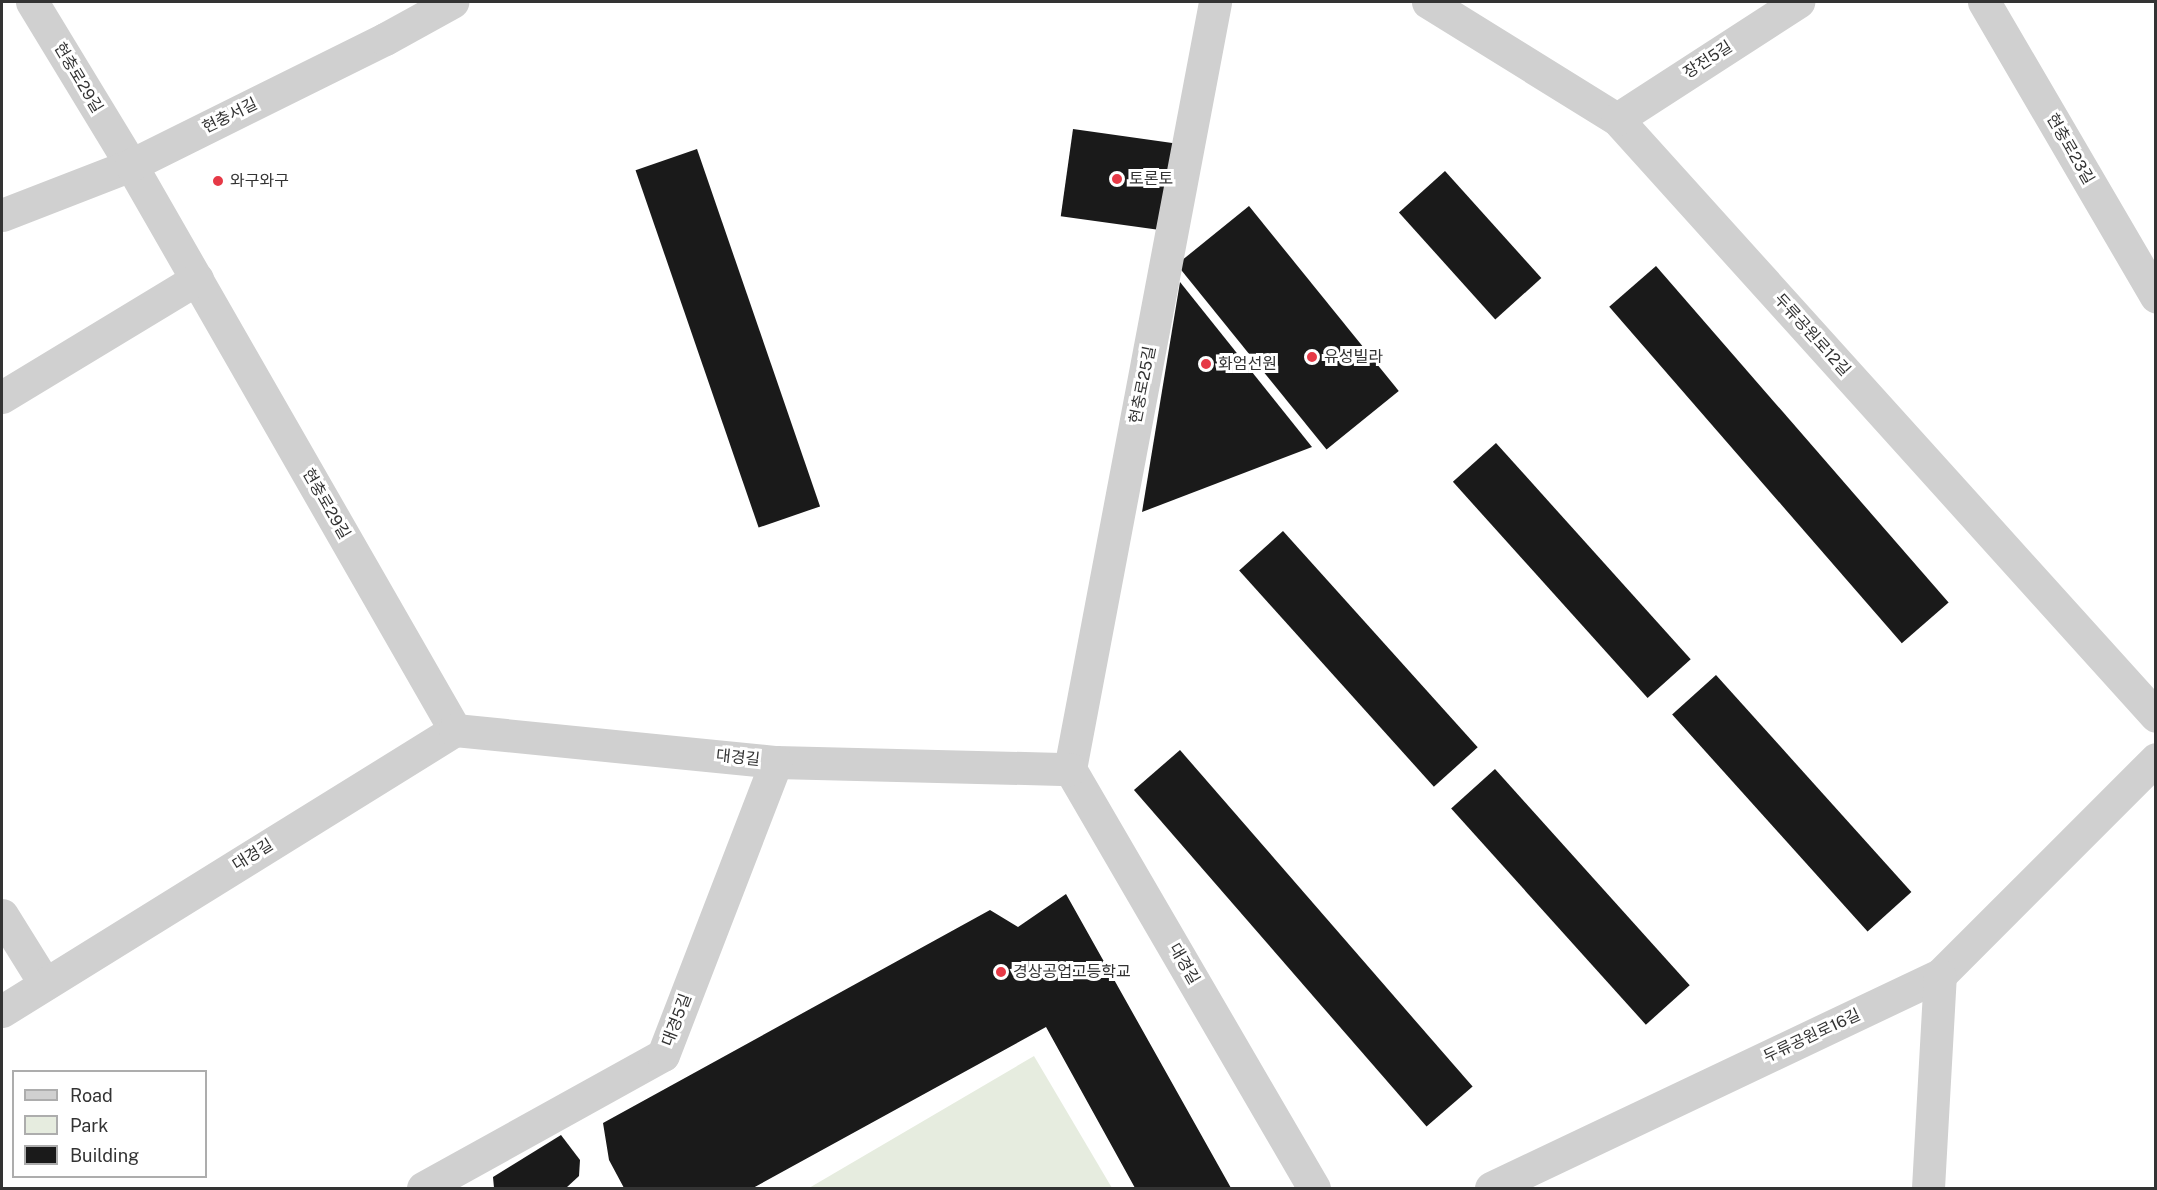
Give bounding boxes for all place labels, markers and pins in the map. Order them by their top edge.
place label: 토론토 [1129,169,1173,189]
place label: 와구와구 [230,171,289,191]
marker: 토론토 [1110,172,1124,186]
marker: 와구와구 [211,174,225,188]
place label: 유성빌라 [1324,347,1383,367]
marker: 유성빌라 [1305,350,1319,364]
place label: 화엄선원 [1218,354,1277,374]
marker: 화엄선원 [1199,357,1213,371]
place label: 경상공업고등학교 [1013,962,1131,982]
marker: 경상공업고등학교 [994,965,1008,979]

